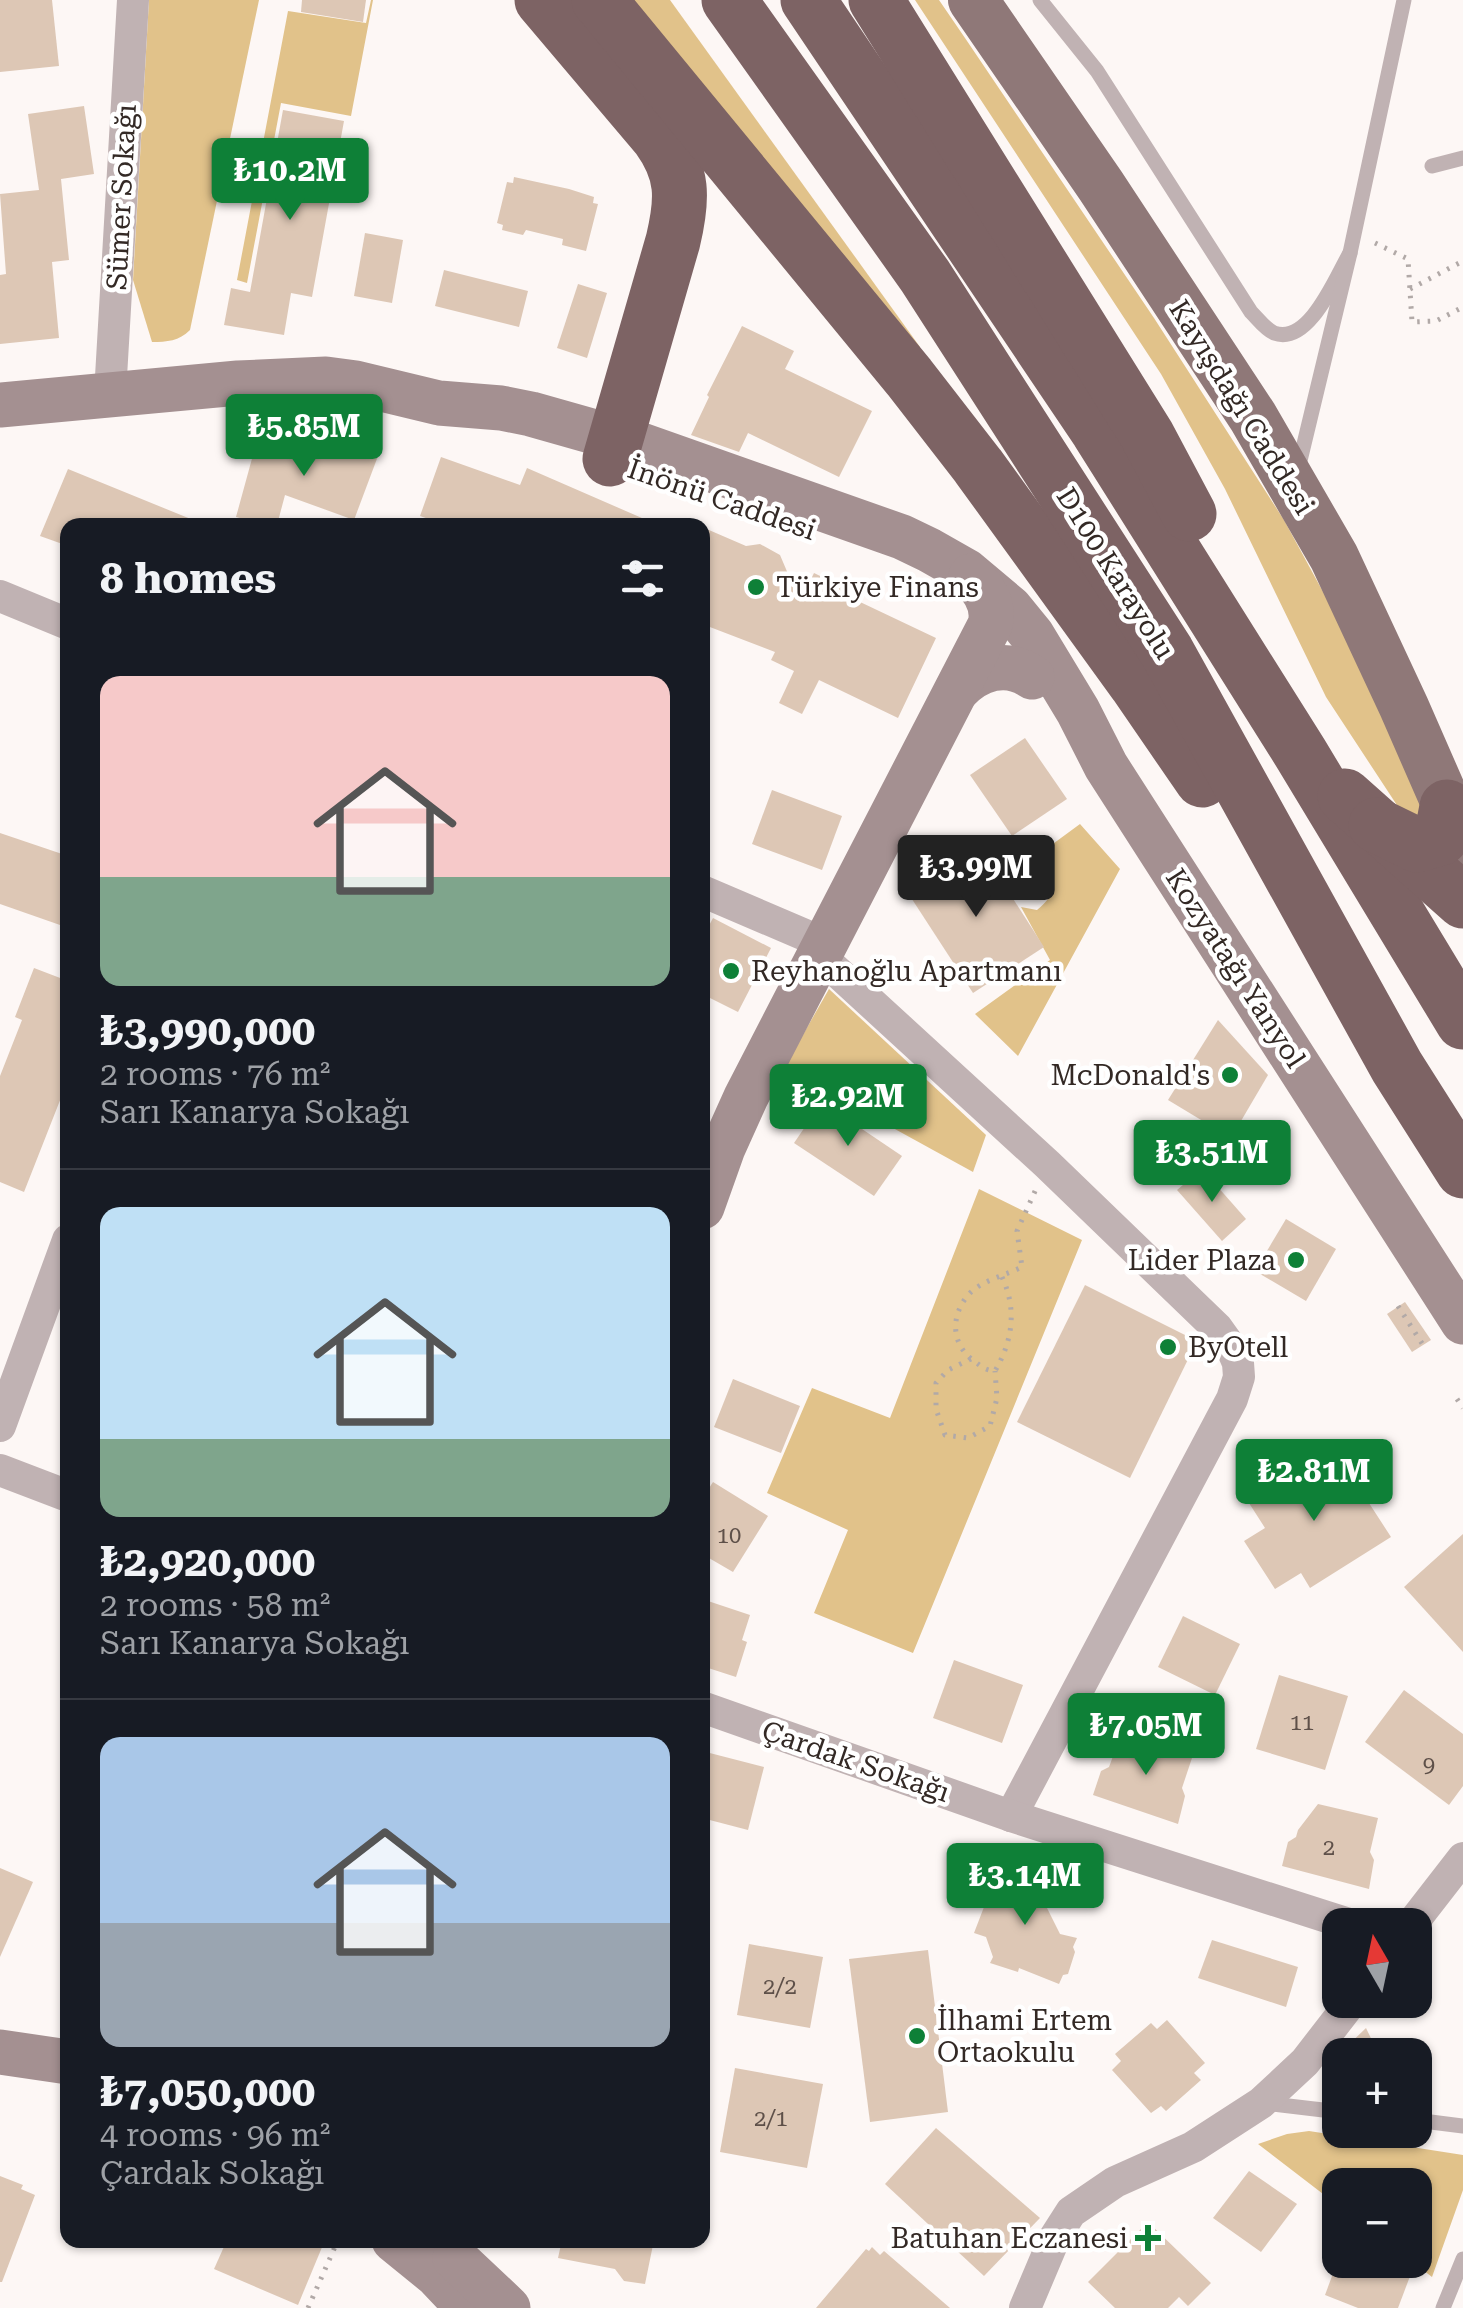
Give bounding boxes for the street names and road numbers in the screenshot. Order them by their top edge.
street label: Sümer Sokağı [100,103,143,291]
street label: Kayışdağı Caddesi [1162,294,1321,521]
street label: İnönü Caddesi [624,452,820,547]
street label: D100 Karayolu [1050,481,1181,665]
street label: Kozyatağı Yanyol [1159,863,1312,1074]
street label: Çardak Sokağı [758,1714,954,1809]

